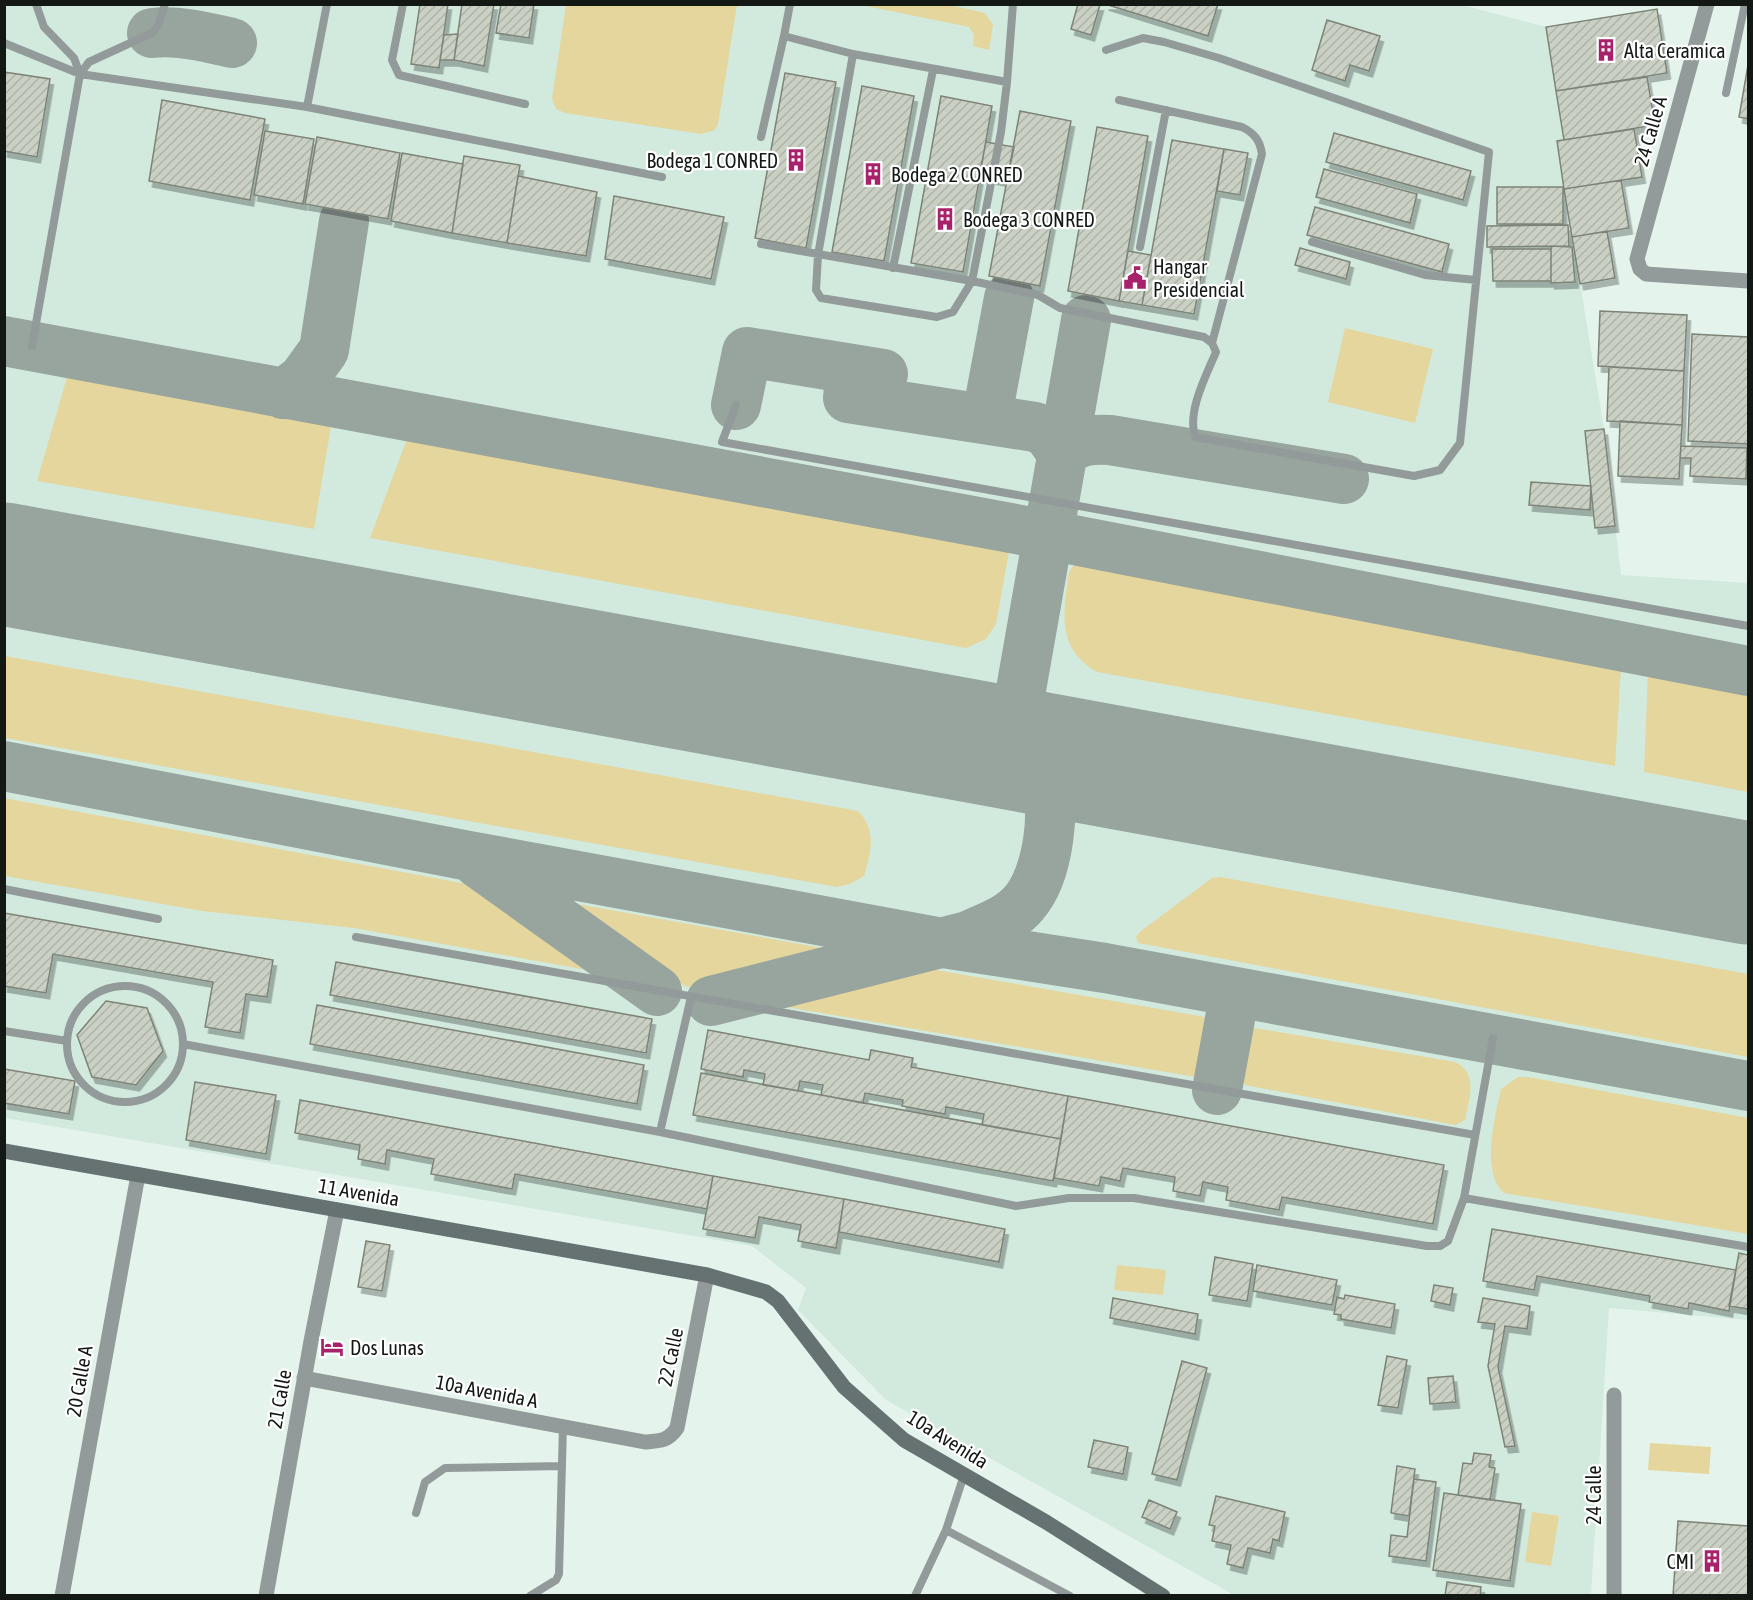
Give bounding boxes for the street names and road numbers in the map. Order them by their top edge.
street label: 24 Calle A [1629,93,1671,169]
street label: 11 Avenida [317,1174,401,1210]
street label: 22 Calle [653,1326,687,1388]
street label: 20 Calle A [61,1343,97,1418]
street label: 21 Calle [263,1368,295,1430]
street label: 10a Avenida A [434,1370,540,1412]
street label: 10a Avenida [903,1405,993,1473]
street label: 24 Calle [1582,1465,1605,1525]

